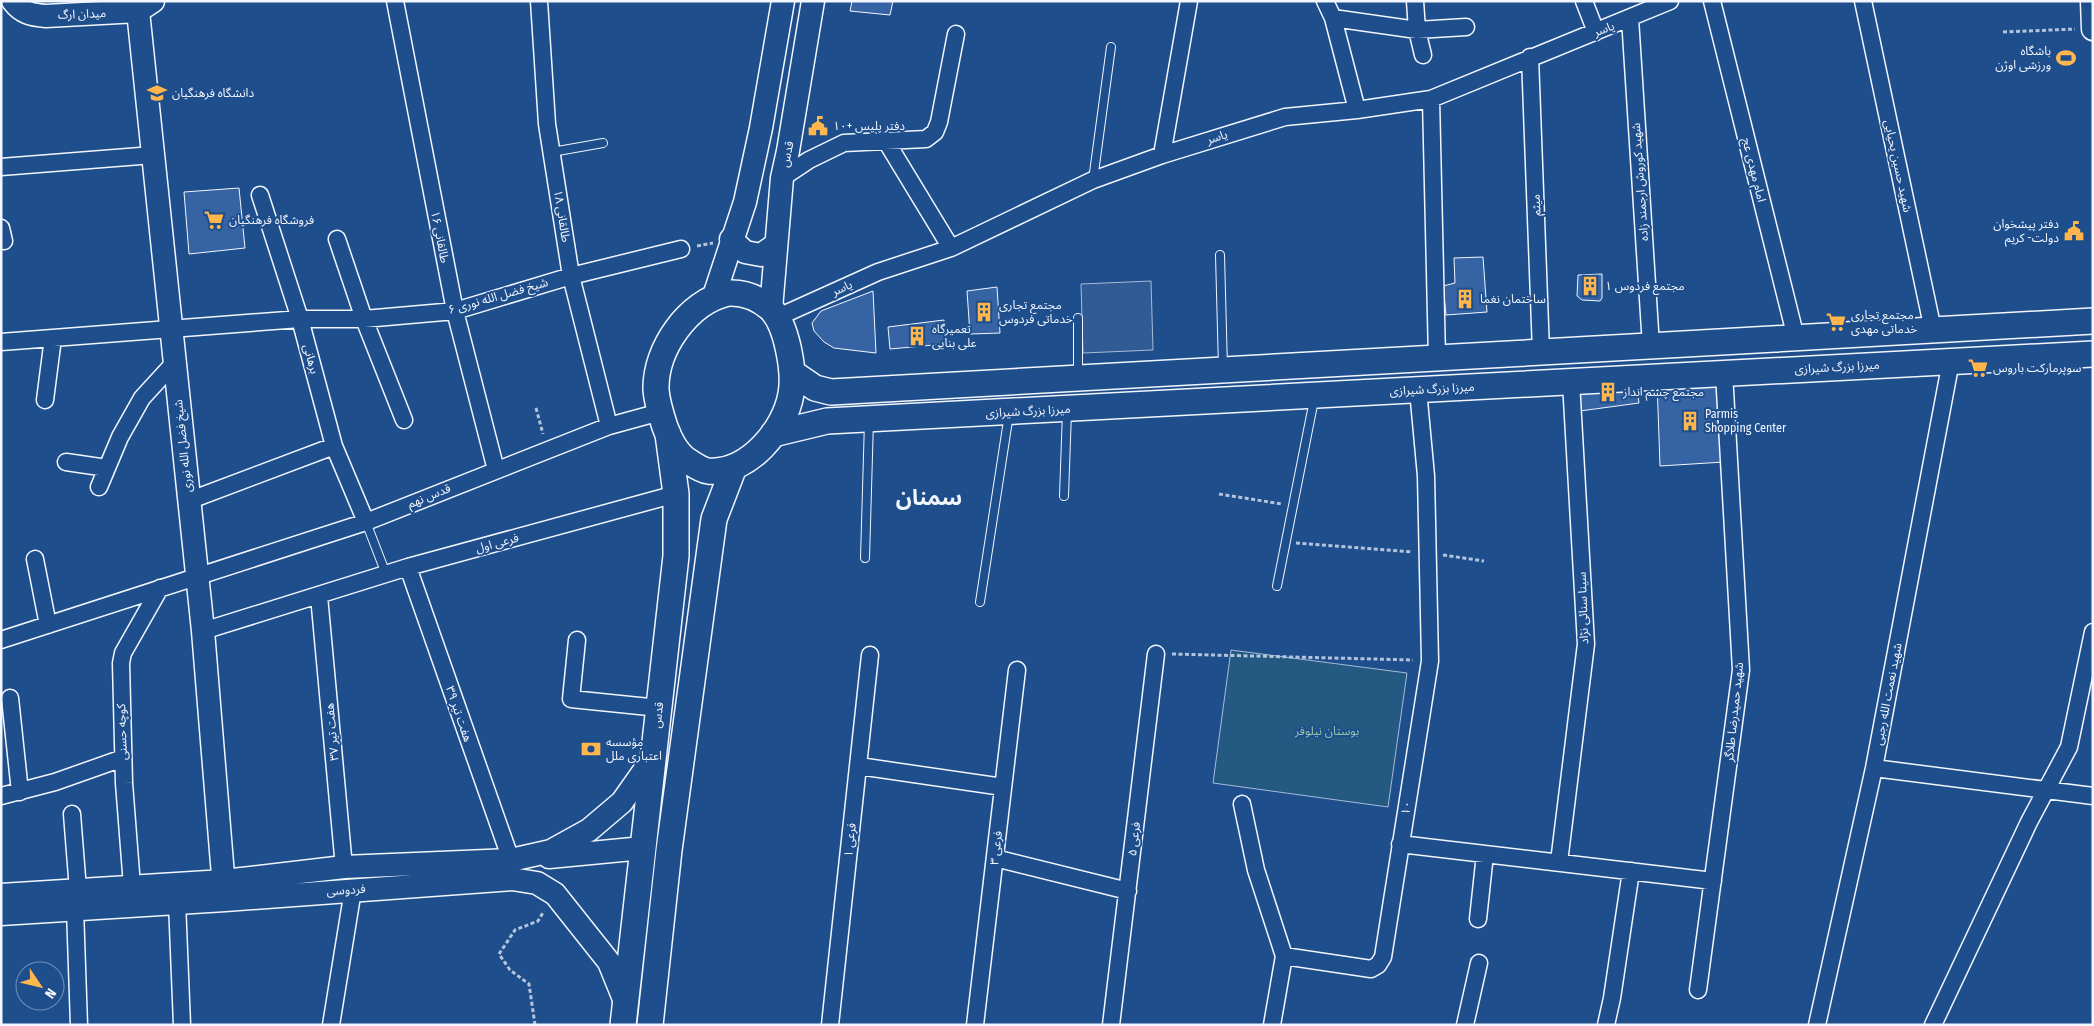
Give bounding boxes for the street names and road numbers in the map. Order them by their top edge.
street label: میدان ارگ [58,6,106,22]
street label: یاسر [1591,19,1617,40]
street label: شهید حسین یحیایی [1881,119,1915,214]
street label: شهید کوروش ارجمند زاده [1629,122,1651,242]
street label: یاسر [1204,127,1229,147]
street label: امام مهدی عج [1737,136,1769,204]
street label: قدس [777,140,797,168]
street label: طالقانی ۱۸ [551,189,573,243]
street label: میثم [1529,194,1545,216]
street label: طالقانی ۱۶ [428,210,452,264]
street label: شیخ فضل الله نوری ۶ [446,275,550,319]
street label: یاسر [829,277,855,299]
street label: برهانی [300,343,322,375]
street label: میرزا بزرگ شیرازی [1794,358,1880,376]
street label: میرزا بزرگ شیرازی [1389,380,1475,398]
street label: شیخ فضل الله نوری [171,399,197,493]
street label: میرزا بزرگ شیرازی [985,402,1071,420]
street label: قدس نهم [405,481,453,513]
street label: فرعی اول [474,531,520,555]
street label: سینا سنائی نژاد [1575,572,1591,644]
street label: شهید نعمت الله رجبی [1871,642,1905,746]
street label: شهید حمیدرضا طلاگر [1722,661,1746,764]
street label: هفت تیر ۳۹ [443,684,475,744]
street label: قدس [650,701,666,729]
street label: کوچه حسنی [114,702,131,761]
street label: هفت تیر ۳۷ [322,702,342,762]
street label: ۱۰ [1398,800,1414,816]
street label: فرعی ۵ [1125,821,1143,857]
street label: فرعی ۱ [841,822,859,858]
street label: فرعی ۳ [987,830,1005,866]
street label: فردوسی [326,882,366,898]

